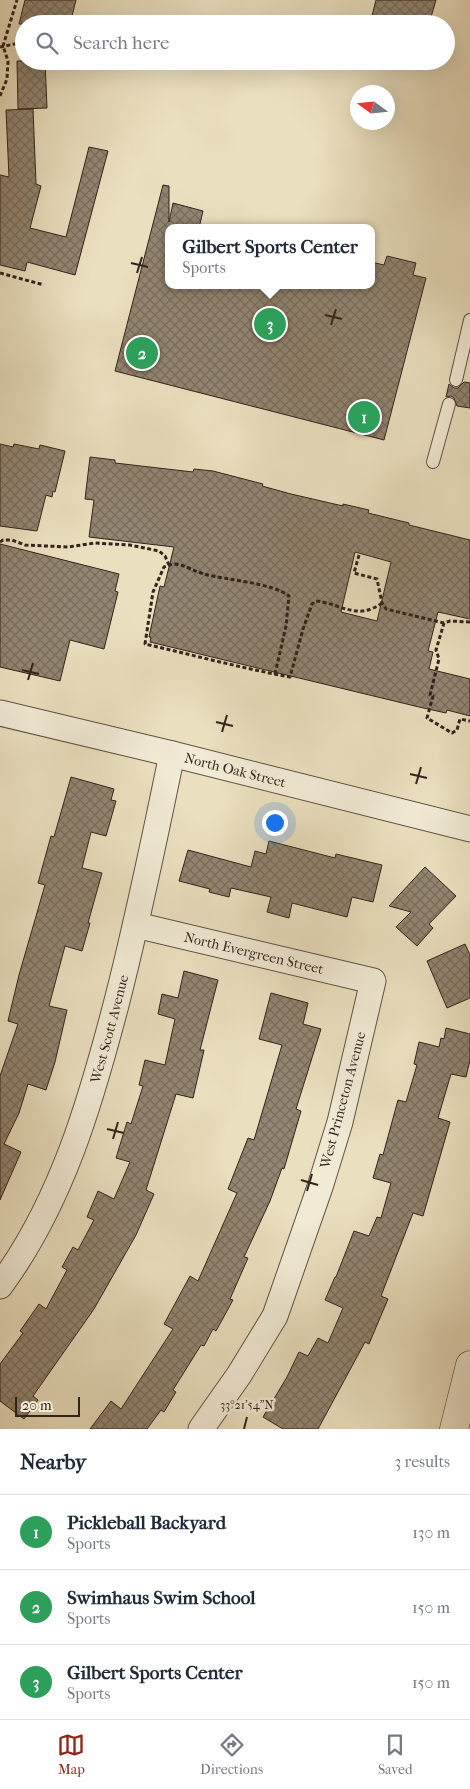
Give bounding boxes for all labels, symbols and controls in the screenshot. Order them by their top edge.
search box [15,15,455,70]
icon: search [33,29,61,57]
text: Search here [73,32,169,54]
north arrow [350,85,395,130]
popup [165,224,375,289]
text: Gilbert Sports Center [182,236,358,258]
text: Sports [182,258,226,277]
pin: 3 [254,305,286,343]
pin: 2 [126,334,158,372]
pin: 1 [348,398,380,436]
street label: North Oak Street [183,749,288,791]
your location [262,810,288,836]
street label: North Evergreen Street [182,928,325,978]
street label: West Scott Avenue [86,973,132,1086]
street label: West Princeton Avenue [316,1030,369,1171]
scale bar [15,1394,80,1417]
text: 20 m [22,1397,52,1414]
text: 33°21'54"N [220,1398,274,1412]
text: Nearby [20,1450,86,1474]
text: 3 results [394,1452,450,1471]
text: Pickleball Backyard [67,1512,226,1534]
text: 1 [33,1523,39,1542]
text: 130 m [412,1523,450,1542]
text: Sports [67,1534,110,1553]
text: Swimhaus Swim School [67,1587,255,1609]
text: 2 [32,1598,40,1617]
text: 150 m [412,1598,450,1617]
text: Sports [67,1609,110,1628]
text: Gilbert Sports Center [67,1662,243,1684]
text: 3 [33,1673,39,1692]
text: 150 m [412,1673,450,1692]
text: Sports [67,1684,110,1703]
tab: Map [57,1731,85,1778]
tab: Directions [200,1731,263,1778]
tab: Saved [378,1731,413,1778]

